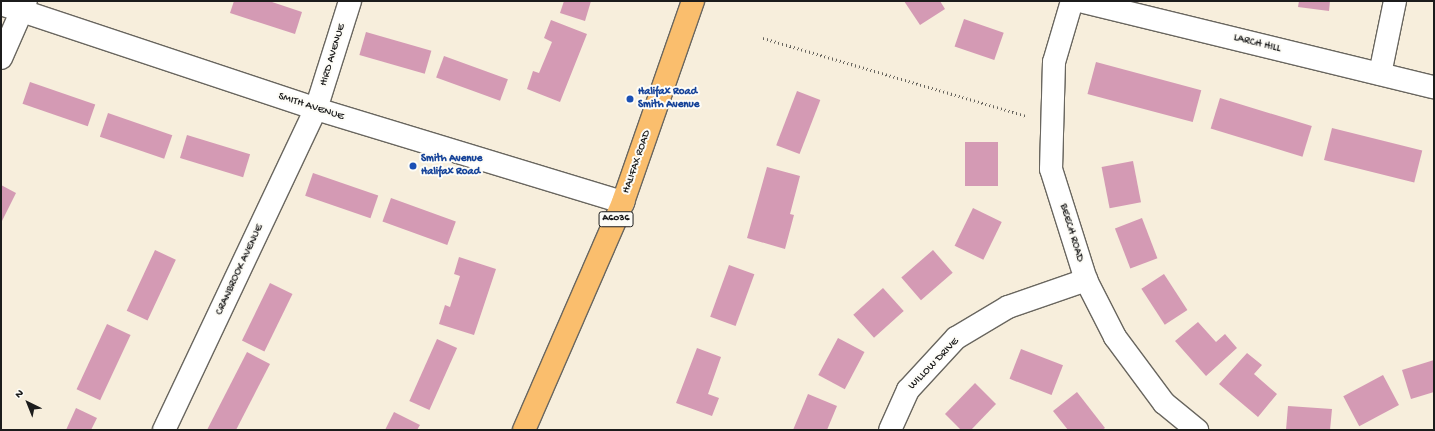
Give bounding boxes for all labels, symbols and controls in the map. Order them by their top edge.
street label: HIRD AVENUE [317,22,349,88]
street label: LARCH HILL [1232,32,1282,56]
place label: Halifax Road Smith Avenue [638,86,699,112]
street label: SMITH AVENUE [276,90,346,124]
marker: Halifax Road Smith Avenue [625,94,635,104]
street label: HALIFAX ROAD [620,129,654,195]
place label: Smith Avenue Halifax Road [421,153,482,179]
marker: Smith Avenue Halifax Road [408,161,418,171]
street label: BEECH ROAD [1056,202,1086,264]
road number: A6036 [598,211,634,227]
street label: CRANBROOK AVENUE [213,223,267,317]
street label: WILLOW DRIVE [906,335,962,393]
north arrow [8,383,48,423]
text: N [13,387,27,401]

